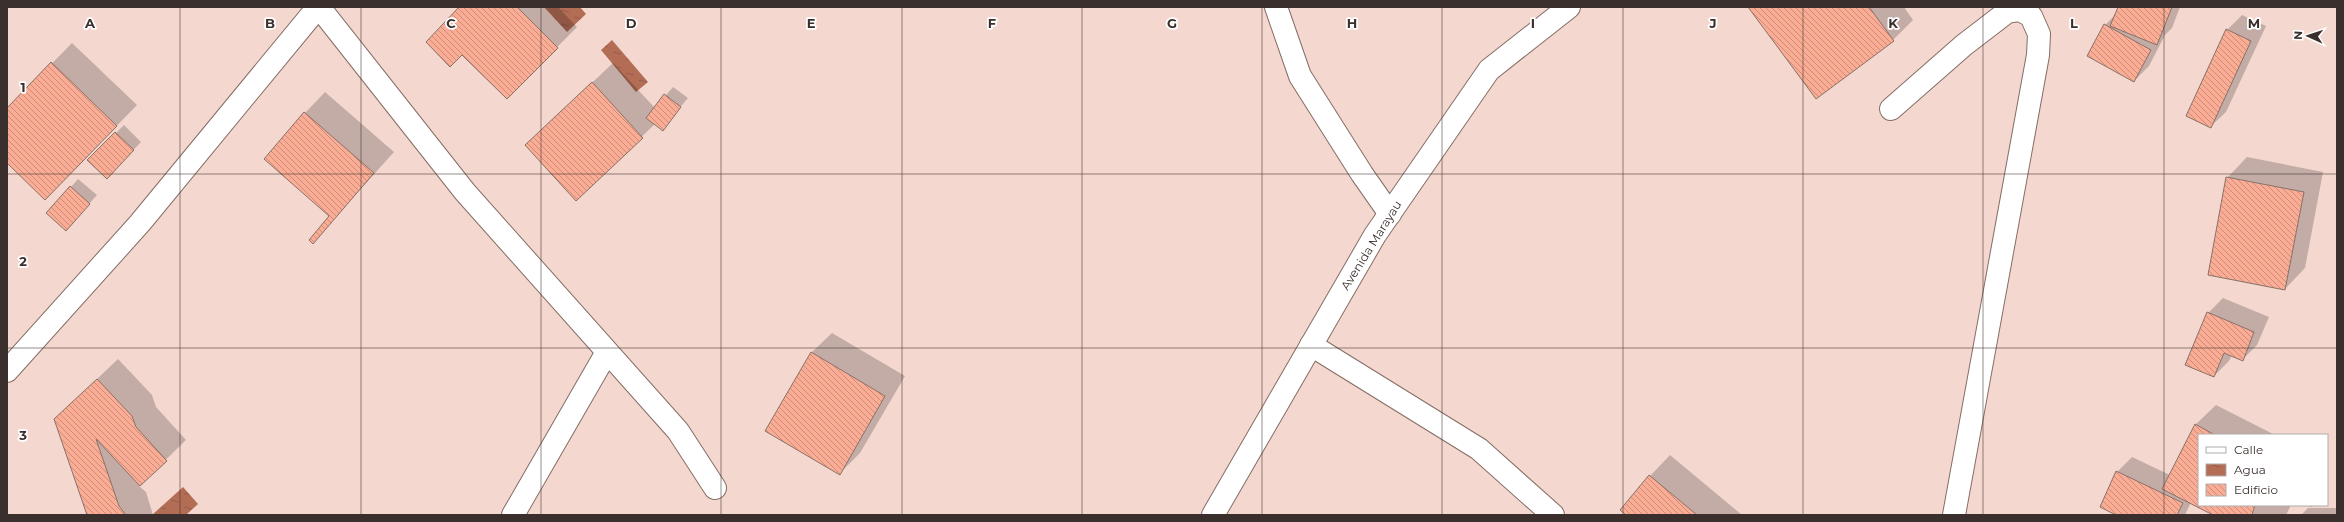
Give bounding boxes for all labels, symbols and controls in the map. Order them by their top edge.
text: A [84,15,96,31]
text: B [265,15,275,31]
text: C [446,15,456,31]
text: D [626,15,637,31]
text: E [807,15,816,31]
text: F [988,15,996,31]
text: G [1167,15,1177,31]
text: H [1347,15,1357,31]
text: I [1531,15,1535,31]
text: J [1708,15,1717,31]
text: K [1888,15,1898,31]
text: L [2070,15,2078,31]
text: M [2248,15,2260,31]
north arrow [2288,16,2328,56]
text: N [2291,31,2305,40]
text: 1 [20,79,26,95]
street label: Avenida Marayau [1337,197,1405,293]
text: 2 [19,253,27,269]
text: 3 [18,427,27,443]
legend [2198,434,2328,506]
text: Calle [2234,442,2263,457]
text: Agua [2234,462,2266,477]
text: Edificio [2234,482,2278,497]

